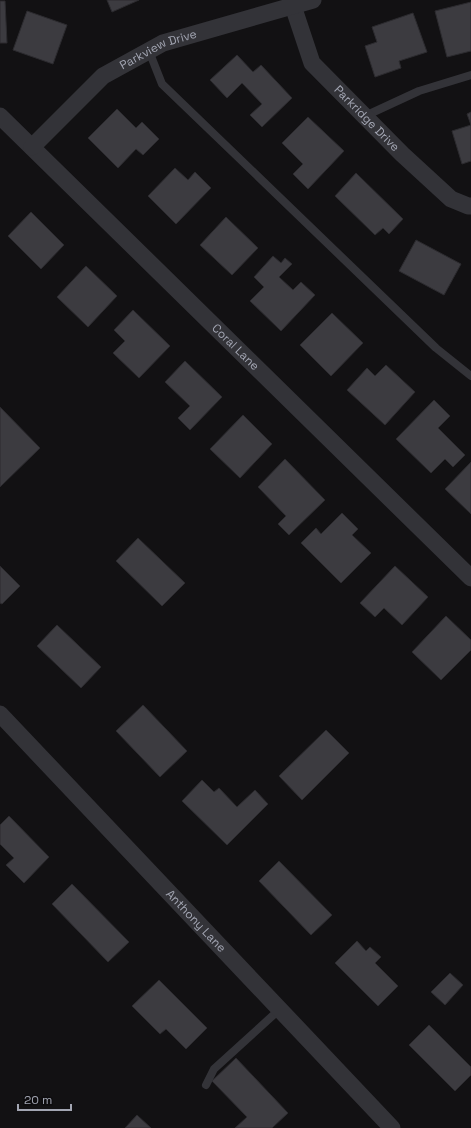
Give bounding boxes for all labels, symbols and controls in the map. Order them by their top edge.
street label: Parkview Drive [117,26,198,73]
street label: Parkridge Drive [331,82,403,155]
street label: Coral Lane [208,320,263,374]
street label: Anthony Lane [162,886,230,956]
scale bar [18,1086,71,1112]
text: 20 m [24,1092,52,1108]

